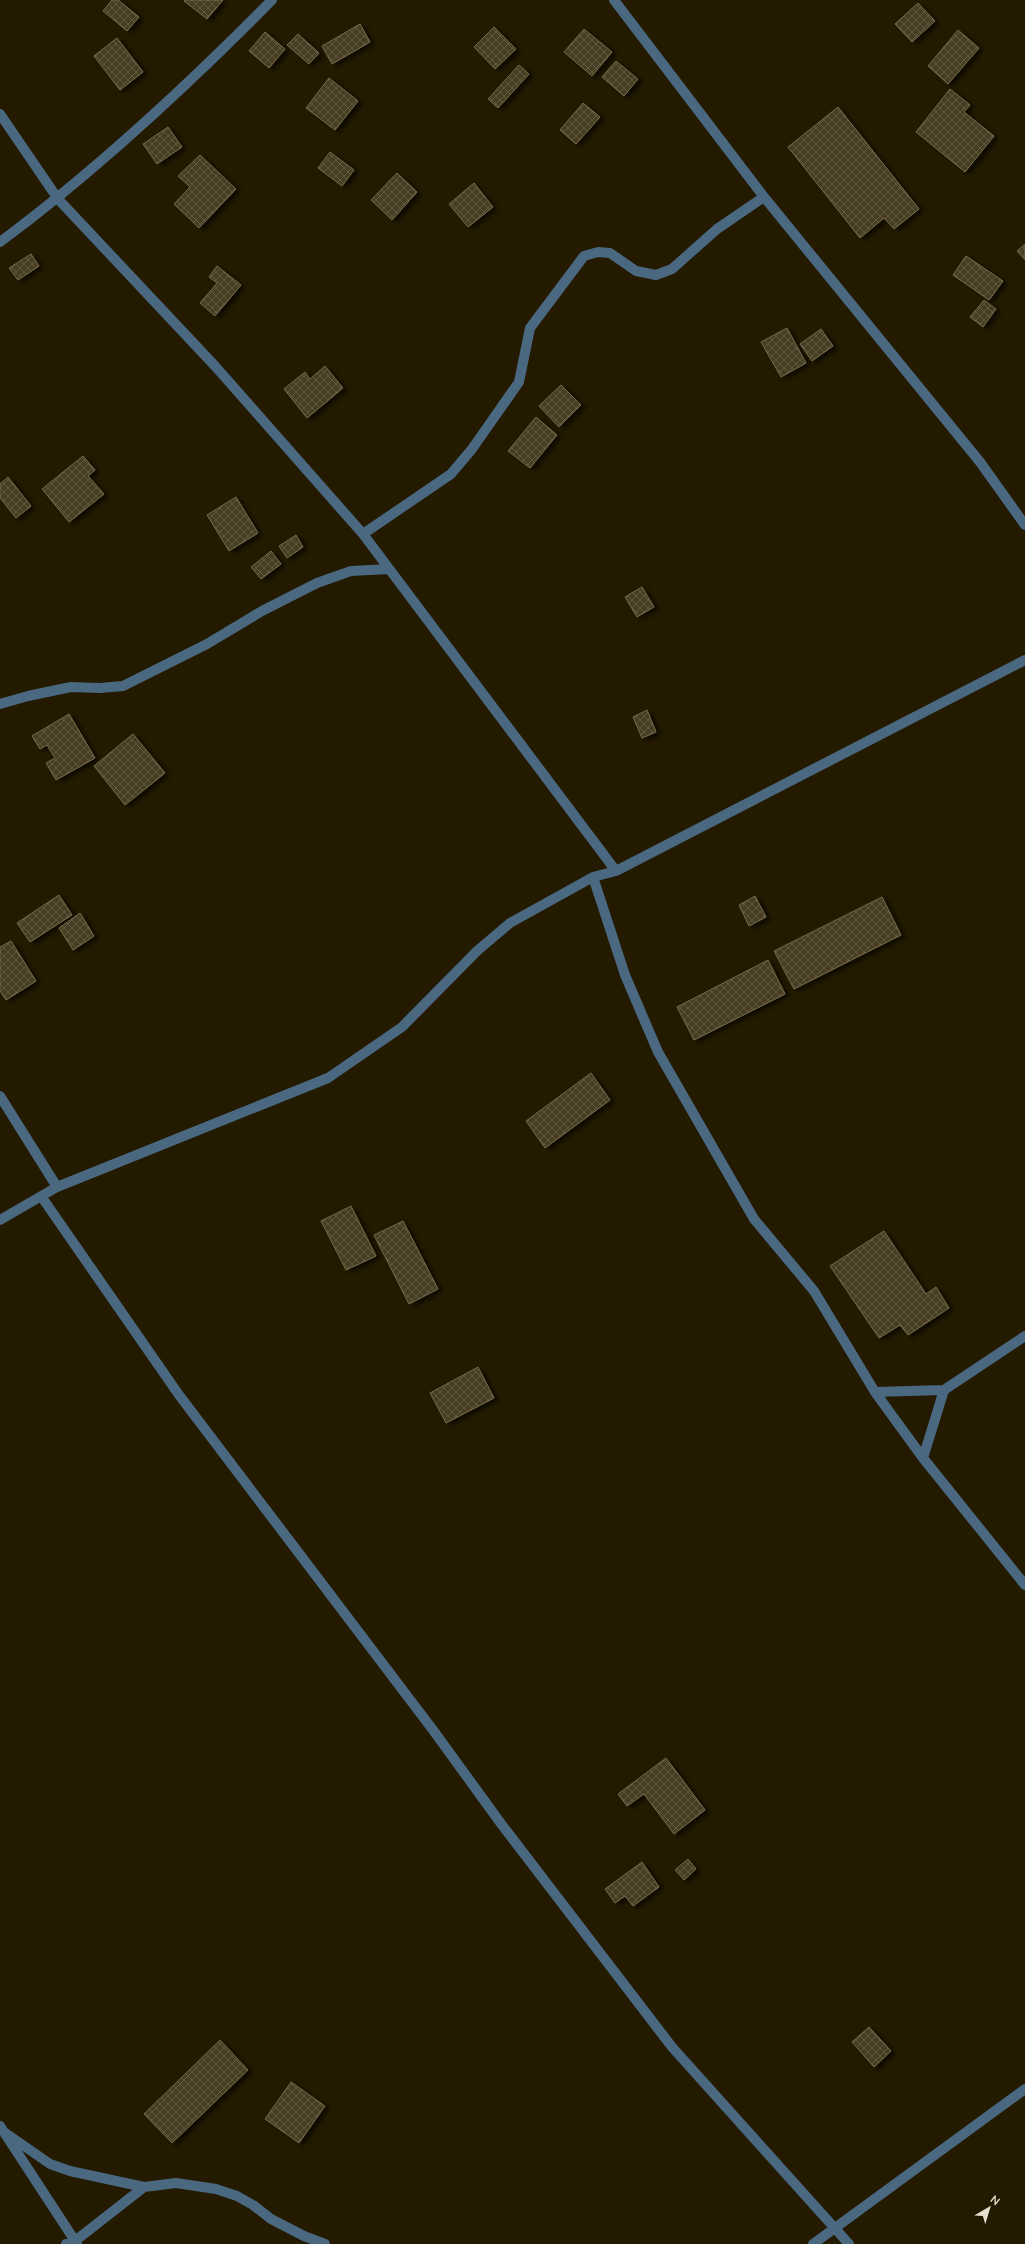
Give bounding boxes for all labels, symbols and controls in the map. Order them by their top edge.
north arrow [969,2188,1009,2228]
text: N [988,2192,1003,2208]

